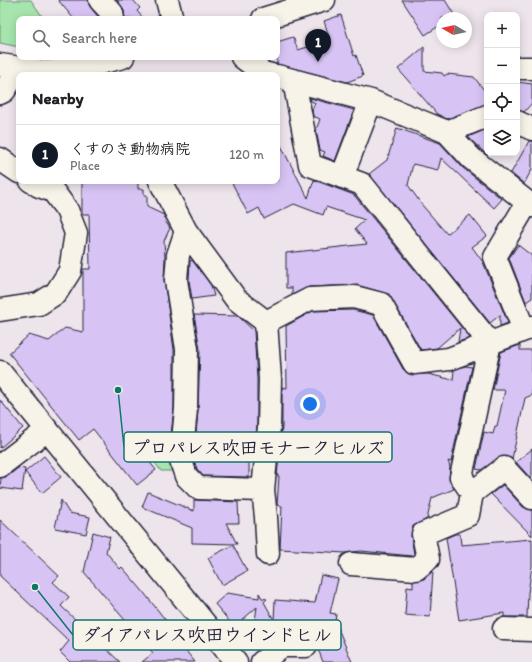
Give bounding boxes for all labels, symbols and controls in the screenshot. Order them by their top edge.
north arrow [436,12,472,48]
map controls [484,12,520,156]
button: + [484,12,520,48]
search box [16,16,280,60]
icon: search [30,27,52,49]
text: Search here [62,29,137,47]
pin: 1 [305,29,331,62]
button: − [484,48,520,84]
button: locate [484,84,520,120]
text: Nearby [32,88,84,108]
button: layers [484,120,520,156]
text: くすのき動物病院 [70,140,190,158]
text: 1 [42,147,48,162]
text: 120 m [229,147,264,162]
text: Place [70,158,100,173]
your location [300,394,320,414]
callout: プロパレス吹田モナークヒルズ [124,432,392,462]
text: プロパレス吹田モナークヒルズ [132,437,384,459]
callout: ダイアパレス吹田ウインドヒル [73,620,341,650]
text: ダイアパレス吹田ウインドヒル [82,624,332,646]

